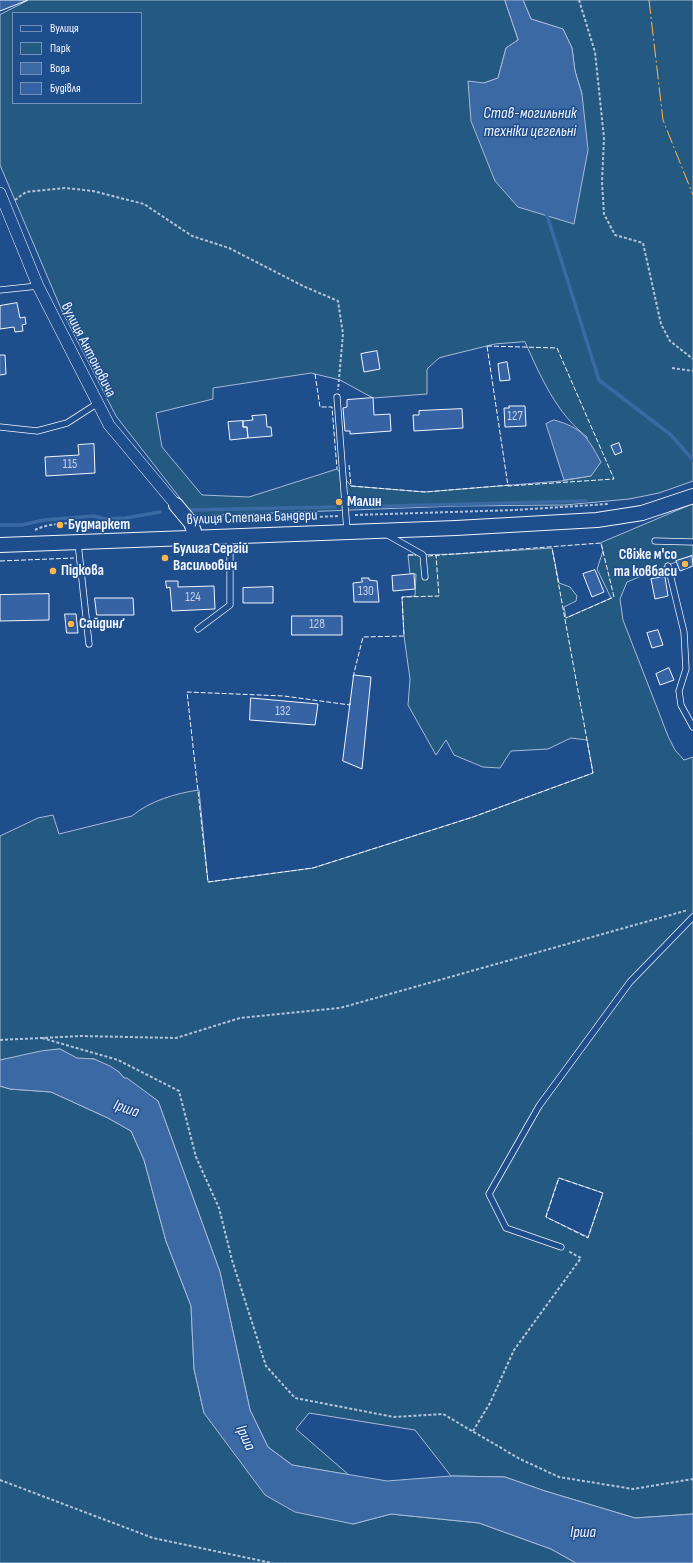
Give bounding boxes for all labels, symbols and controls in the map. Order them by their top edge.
legend [12,12,142,104]
text: Вулиця [50,21,79,36]
text: Парк [50,41,70,56]
text: Вода [50,61,70,76]
text: Будівля [50,81,81,96]
water label: Став-могильник техніки цегельні [483,104,577,142]
street label: вулиця Антоновича [56,300,120,400]
house number: 127 [507,409,523,425]
house number: 115 [63,457,77,473]
place label: Малин [347,493,382,511]
marker: Малин [334,497,344,507]
street label: вулиця Степана Бандери [186,507,318,529]
place label: Будмаркет [68,516,130,534]
marker: Будмаркет [55,520,65,530]
place label: Булига Сергій Васильович [173,540,248,575]
place label: Свіже м'со та ковбаси [614,546,677,581]
marker: Булига Сергій Васильович [160,553,170,563]
marker: Свіже м'со та ковбаси [680,559,690,569]
place label: Підкова [61,562,104,580]
marker: Підкова [48,566,58,576]
house number: 130 [358,584,374,600]
house number: 124 [185,590,201,606]
place label: Сайдинґ [79,615,124,633]
house number: 128 [309,617,325,633]
marker: Сайдинґ [66,619,76,629]
house number: 132 [275,704,291,720]
water label: Ірша [111,1096,141,1122]
water label: Ірша [231,1422,259,1454]
water label: Ірша [570,1523,596,1543]

